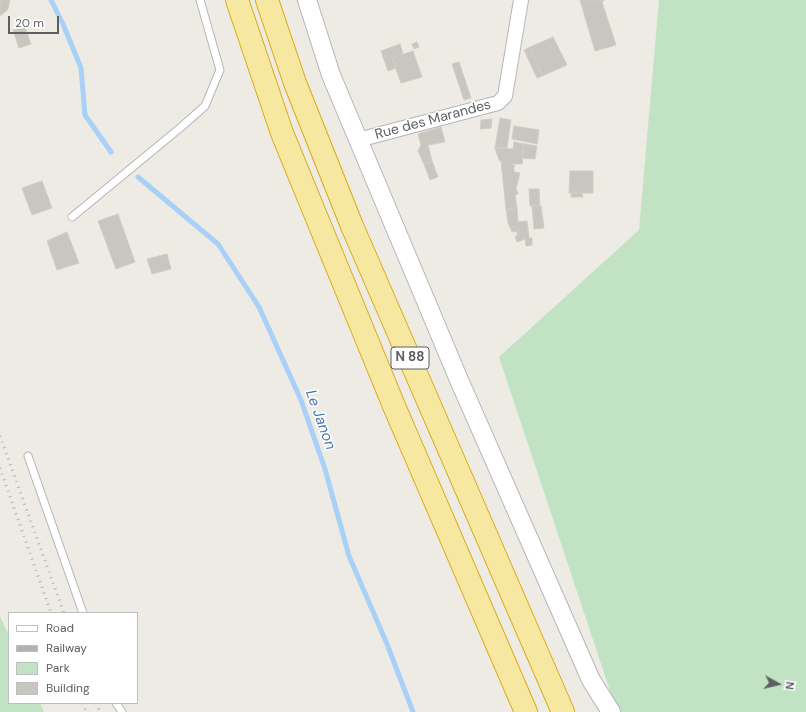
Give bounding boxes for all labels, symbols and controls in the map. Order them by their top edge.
scale bar [10,8,61,34]
text: 20 m [15,15,44,31]
street label: Rue des Marandes [373,96,493,144]
road number: N 88 [391,347,429,369]
water label: Le Janon [301,388,339,452]
legend [8,612,138,704]
text: Road [46,620,74,636]
text: Railway [46,640,87,656]
text: Park [46,660,70,676]
north arrow [758,664,798,704]
text: Building [46,680,90,696]
text: N [782,681,797,691]

